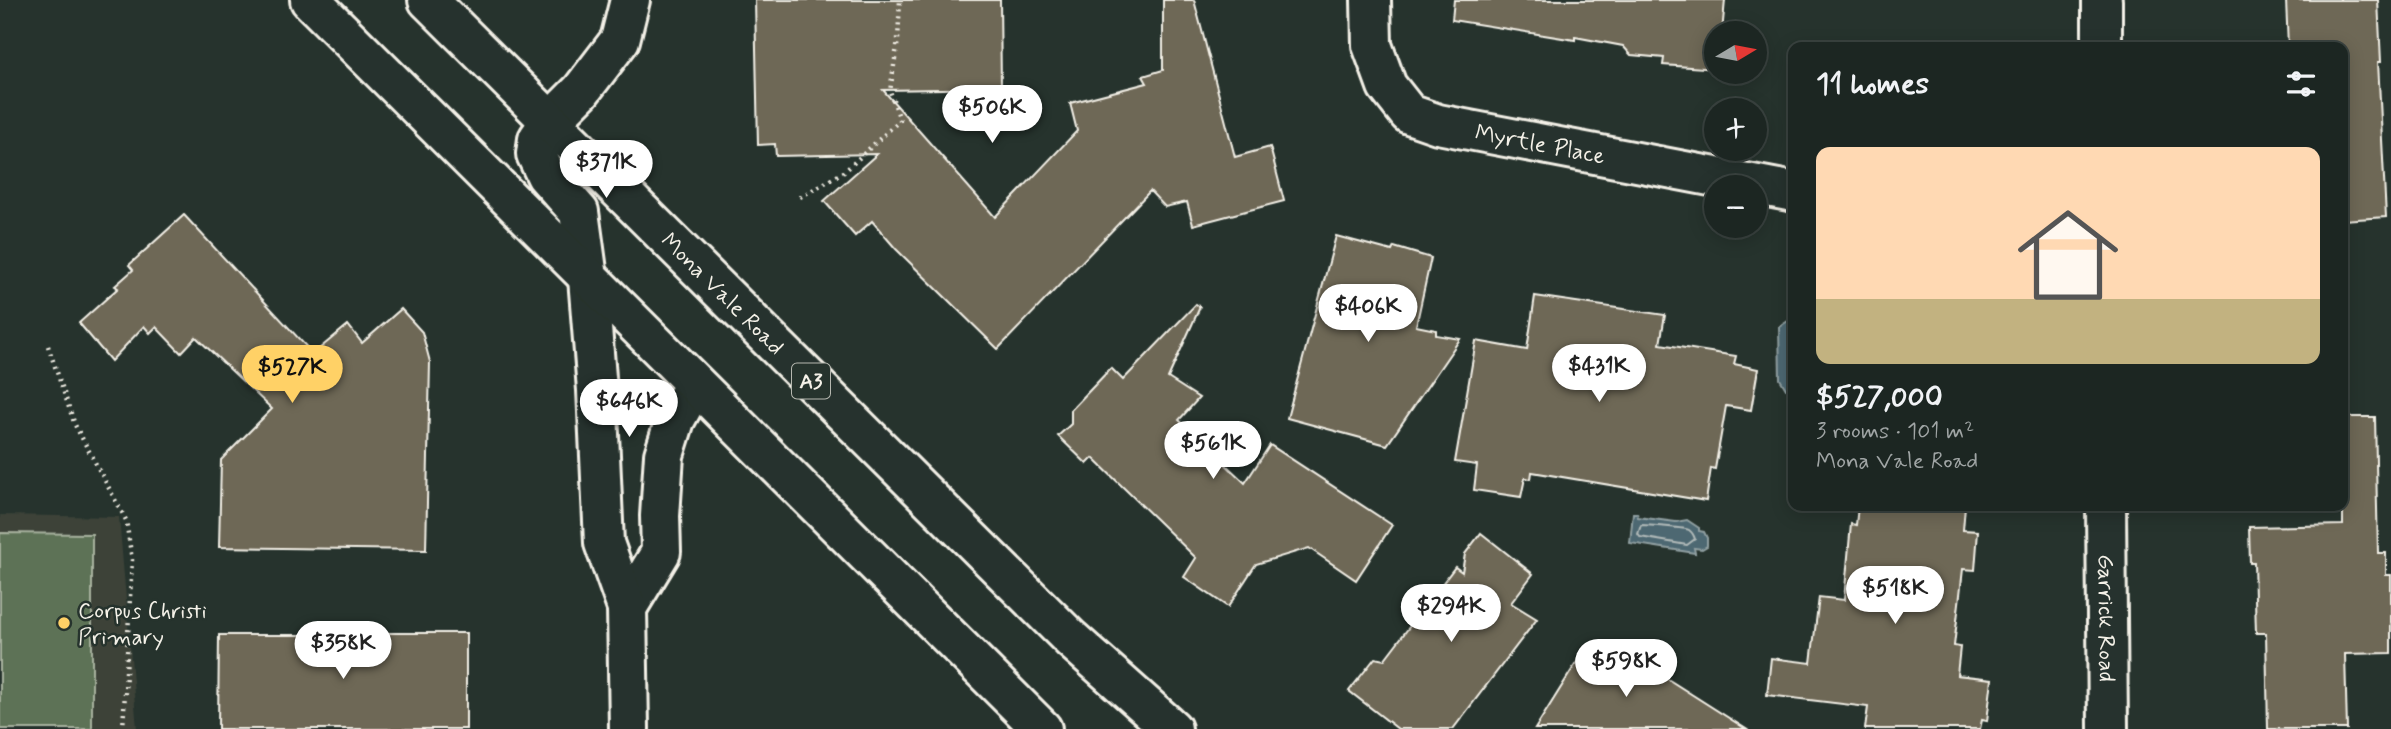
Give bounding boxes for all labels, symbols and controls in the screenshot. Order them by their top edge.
north arrow [1704,21,1768,84]
map controls [1704,21,1767,238]
text: 11 homes [1816,65,1929,104]
icon: filters [2282,65,2320,103]
pin: $506K [943,86,1041,145]
text: $506K [958,93,1026,123]
button: + [1704,98,1767,161]
street label: Myrtle Place [1472,118,1608,173]
pin: $371K [557,140,655,200]
text: $371K [576,148,636,178]
button: − [1704,175,1767,238]
icon: home [2005,192,2131,318]
street label: Mona Vale Road [653,227,790,363]
pin: $406K [1319,284,1417,344]
text: $406K [1334,292,1402,322]
pin: $431K [1550,344,1648,404]
pin: $527K [243,346,341,405]
text: $431K [1568,352,1630,382]
text: $527K [258,353,326,383]
road number: A3 [792,364,830,398]
text: $527,000 [1816,378,1943,417]
pin: $646K [580,380,678,439]
text: $646K [596,387,662,417]
text: 3 rooms · 101 m² [1816,417,1974,447]
pin: $561K [1164,421,1262,481]
text: $561K [1180,429,1246,459]
text: Mona Vale Road [1816,447,1978,477]
street label: Garrick Road [2089,554,2121,682]
pin: $518K [1846,566,1944,626]
text: $518K [1862,574,1928,604]
pin: $294K [1402,584,1500,644]
text: $294K [1417,592,1485,622]
place label: Corpus Christi Primary [78,597,207,653]
marker: Corpus Christi Primary [56,615,72,631]
pin: $358K [294,622,392,681]
text: $358K [311,629,375,659]
pin: $598K [1577,640,1675,699]
text: $598K [1591,647,1661,677]

